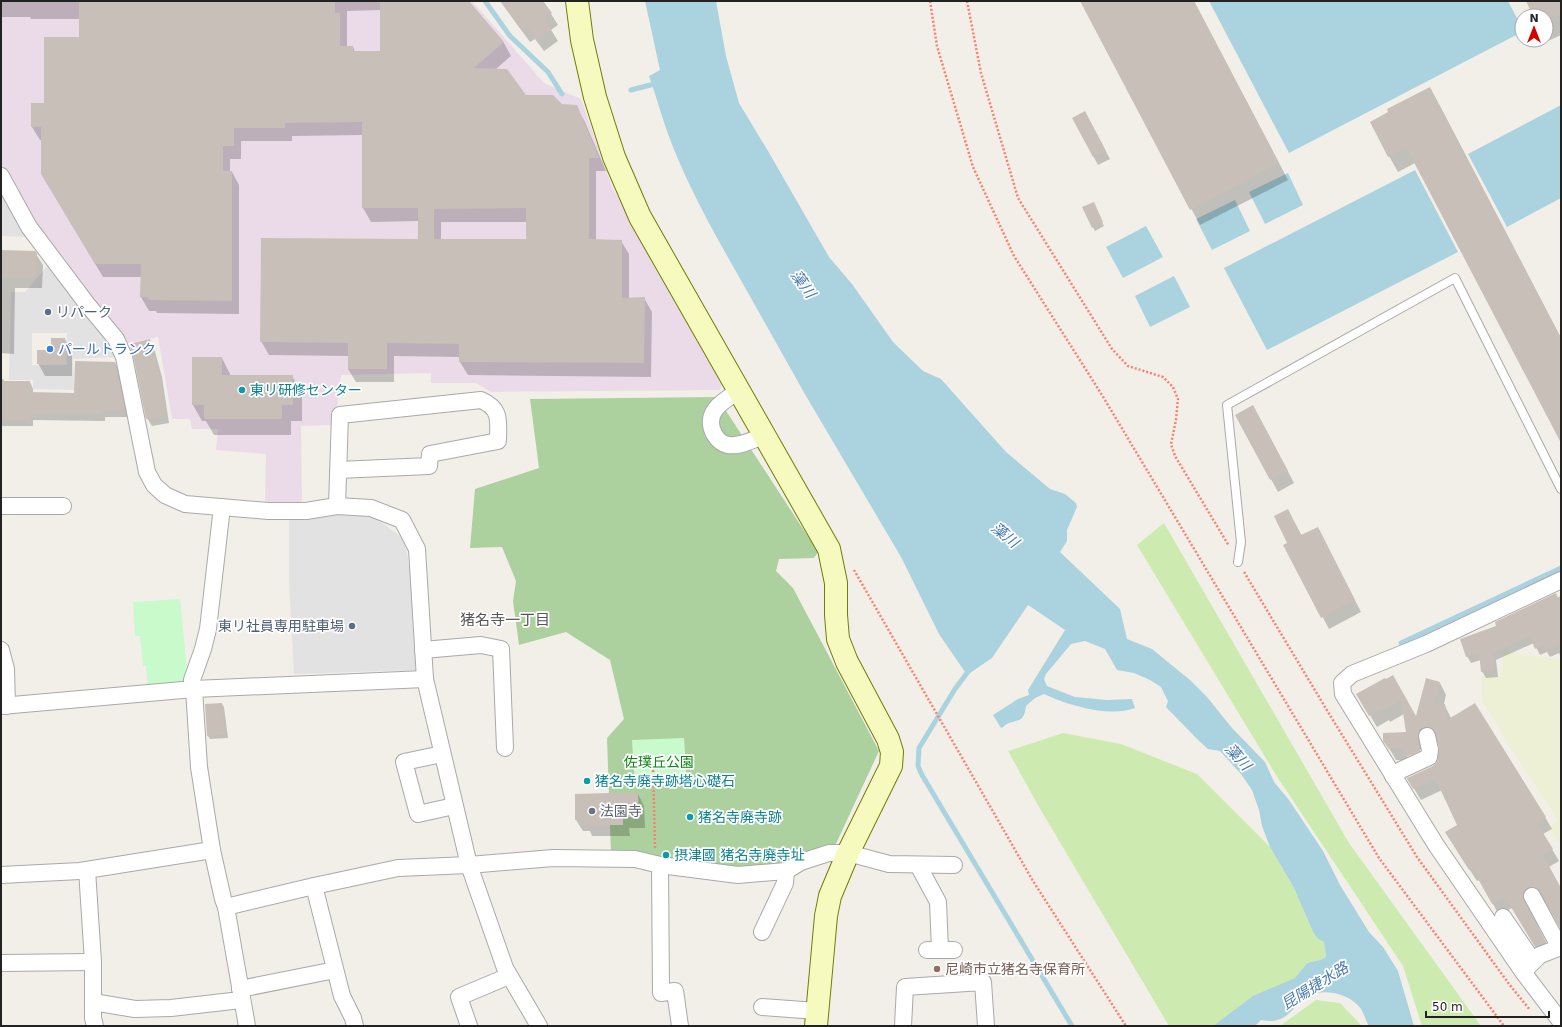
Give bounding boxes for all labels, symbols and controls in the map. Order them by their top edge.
north arrow [1514,8,1554,48]
text: N [1529,12,1539,25]
water label: 藻川 [787,267,820,303]
place label: リパーク [56,304,112,320]
marker: リパーク [43,307,53,317]
place label: パールトランク [58,341,156,357]
marker: パールトランク [45,344,55,354]
place label: 東リ研修センター [250,382,362,398]
marker: 東リ研修センター [237,385,247,395]
water label: 藻川 [988,519,1024,553]
district label: 猪名寺一丁目 [460,611,550,629]
place label: 東リ社員専用駐車場 [218,618,344,634]
marker: 東リ社員専用駐車場 [347,621,357,631]
water label: 藻川 [1221,740,1256,776]
park label: 佐璞丘公園 [624,754,694,770]
place label: 猪名寺廃寺跡塔心礎石 [595,773,735,789]
marker: 猪名寺廃寺跡塔心礎石 [582,776,592,786]
place label: 法園寺 [600,803,642,819]
marker: 法園寺 [587,806,597,816]
place label: 猪名寺廃寺跡 [698,809,782,825]
marker: 猪名寺廃寺跡 [685,812,695,822]
place label: 摂津國 猪名寺廃寺址 [674,847,804,863]
marker: 摂津國 猪名寺廃寺址 [661,850,671,860]
water label: 昆陽捷水路 [1278,957,1353,1014]
place label: 尼崎市立猪名寺保育所 [945,961,1085,977]
marker: 尼崎市立猪名寺保育所 [932,964,942,974]
scale bar [1426,993,1549,1019]
text: 50 m [1432,1000,1463,1014]

